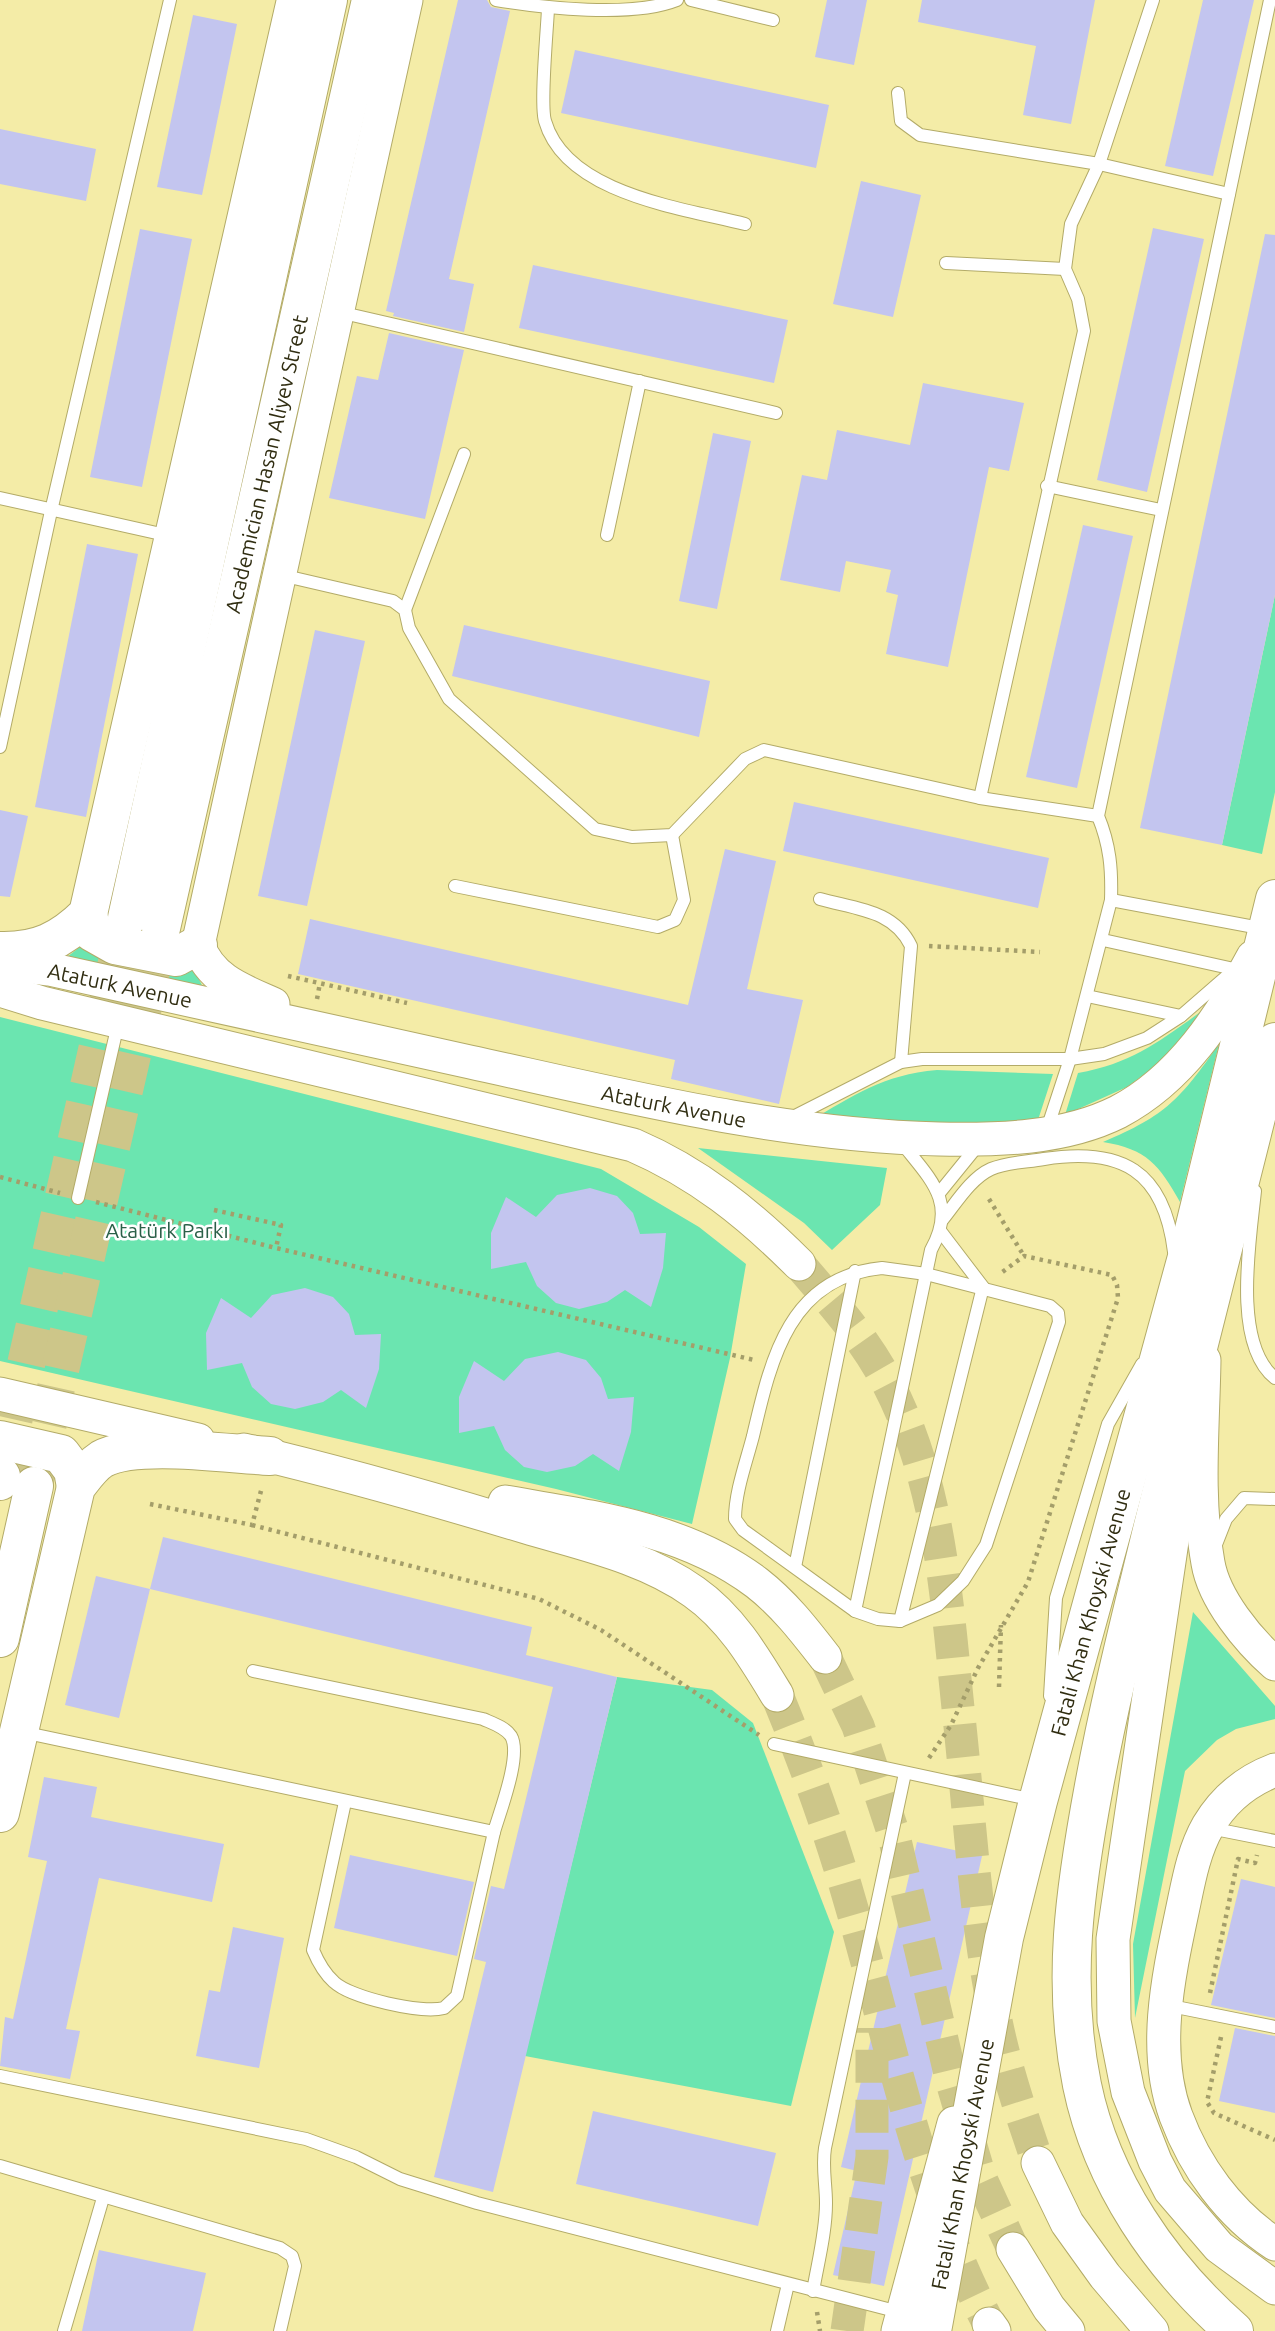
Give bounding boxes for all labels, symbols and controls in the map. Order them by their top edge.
street label: Academician Hasan Aliyev Street [220,313,312,615]
street label: Ataturk Avenue [46,958,194,1012]
street label: Ataturk Avenue [600,1080,748,1132]
park label: Atatürk Parkı [105,1218,229,1242]
street label: Fatali Khan Khoyski Avenue [1045,1486,1135,1738]
street label: Fatali Khan Khoyski Avenue [926,2036,998,2292]

